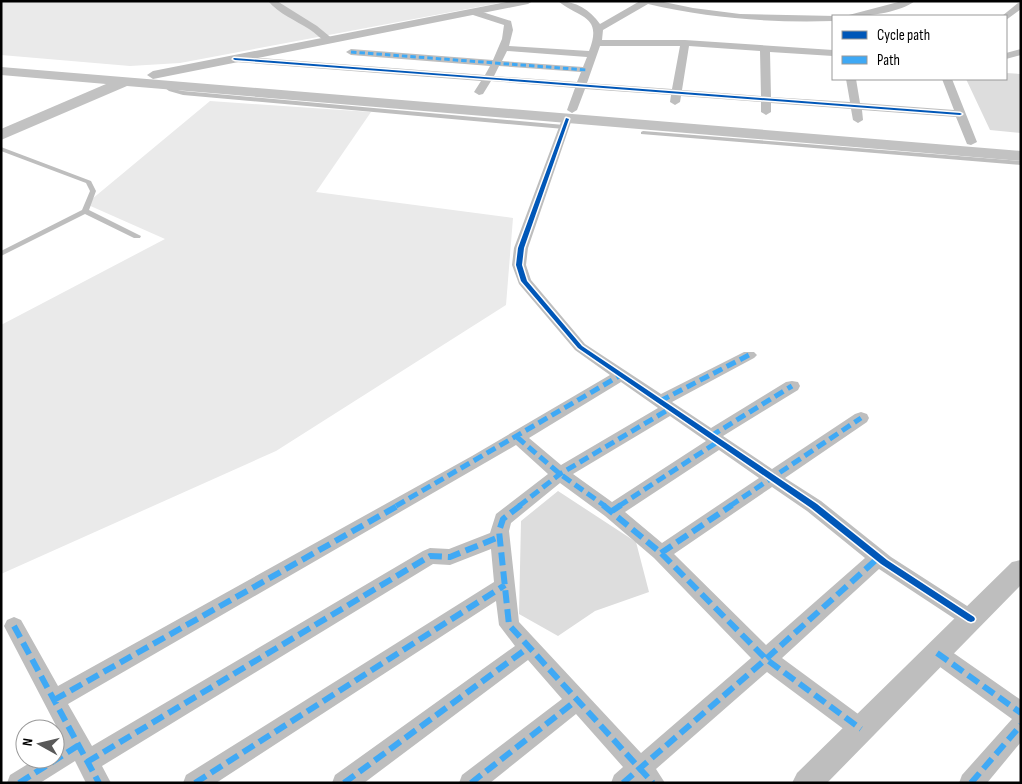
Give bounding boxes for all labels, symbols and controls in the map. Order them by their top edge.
legend [832,15,1007,80]
text: Cycle path [877,26,930,45]
text: Path [877,51,900,70]
north arrow [15,719,65,769]
text: N [19,737,37,747]

